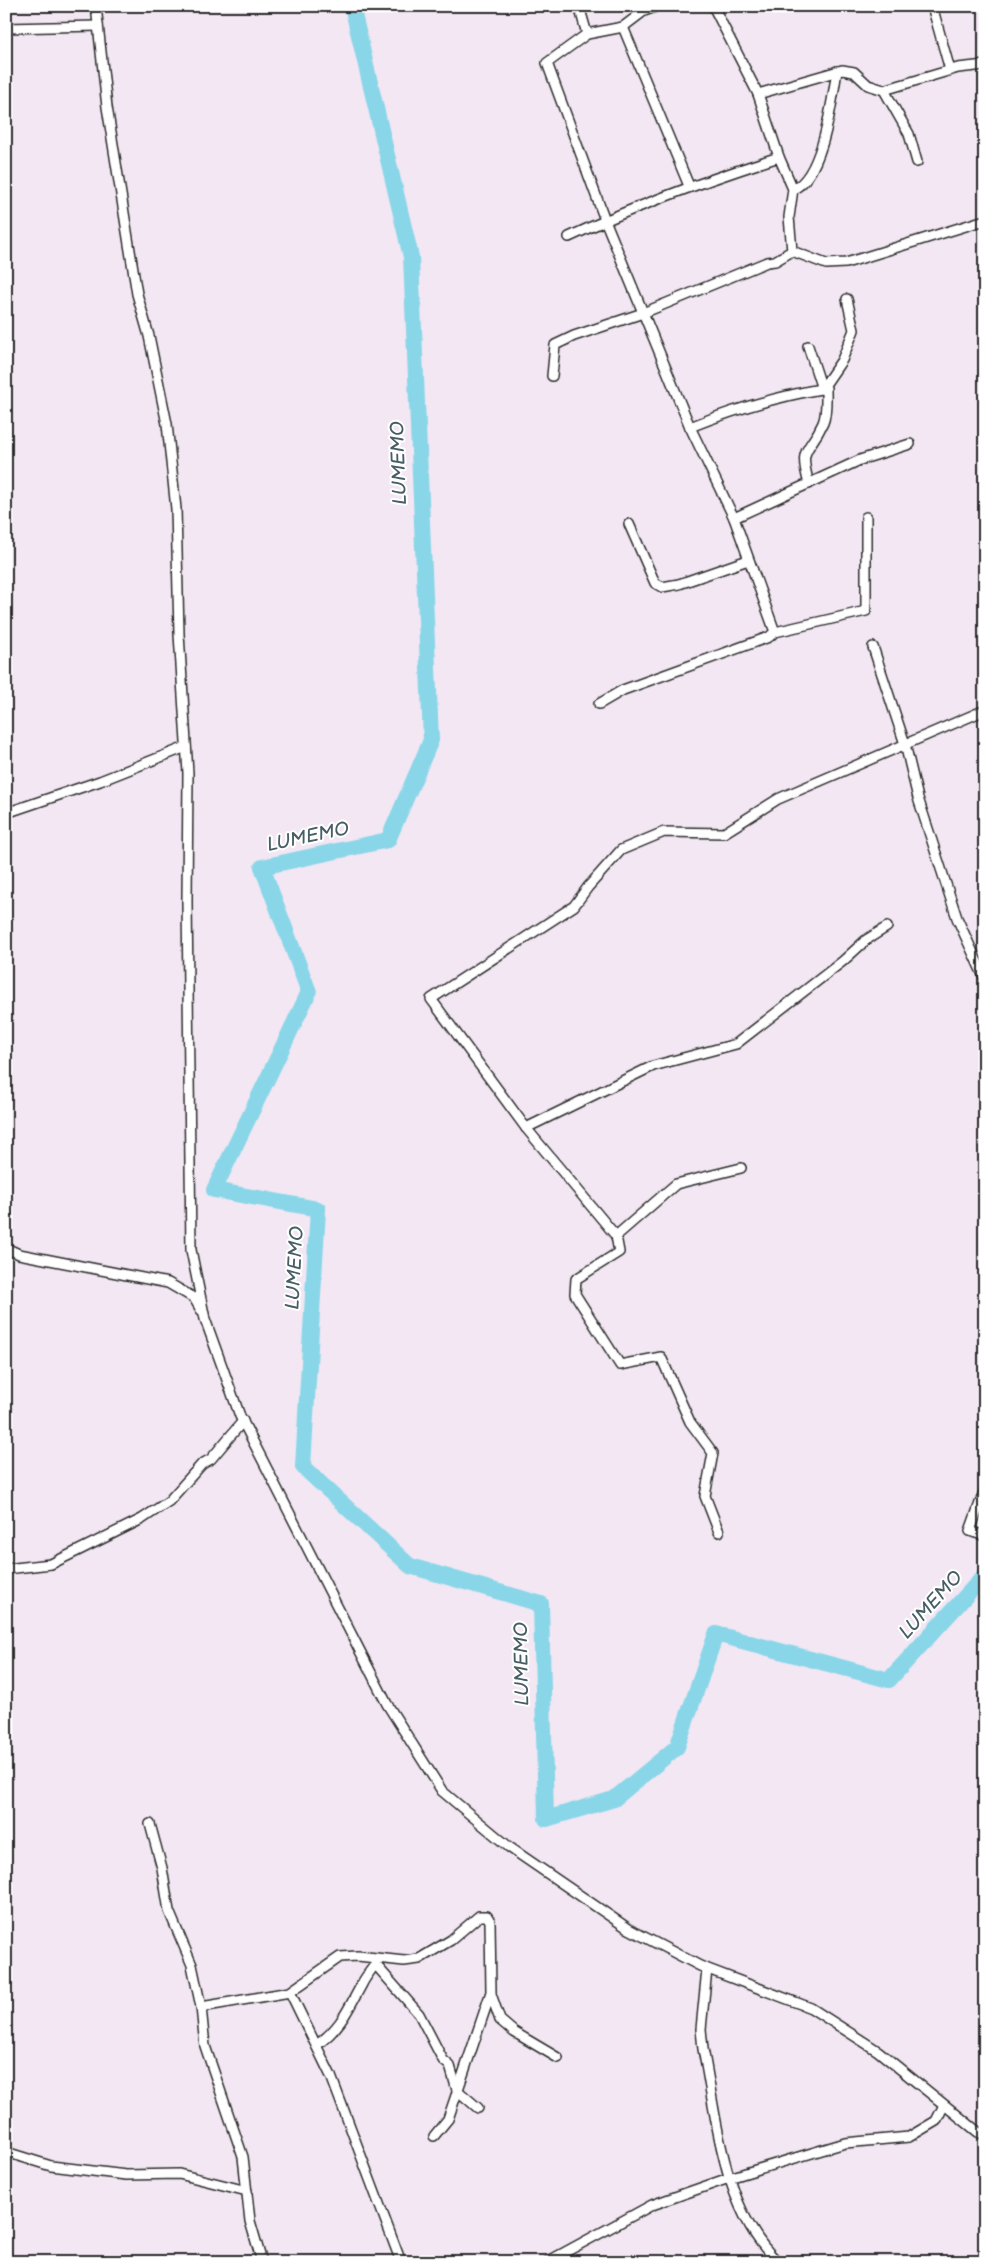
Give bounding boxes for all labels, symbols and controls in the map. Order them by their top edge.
water label: LUMEMO [386,421,412,505]
water label: LUMEMO [265,817,352,857]
water label: LUMEMO [281,1225,309,1310]
water label: LUMEMO [894,1566,968,1644]
water label: LUMEMO [510,1622,534,1706]

